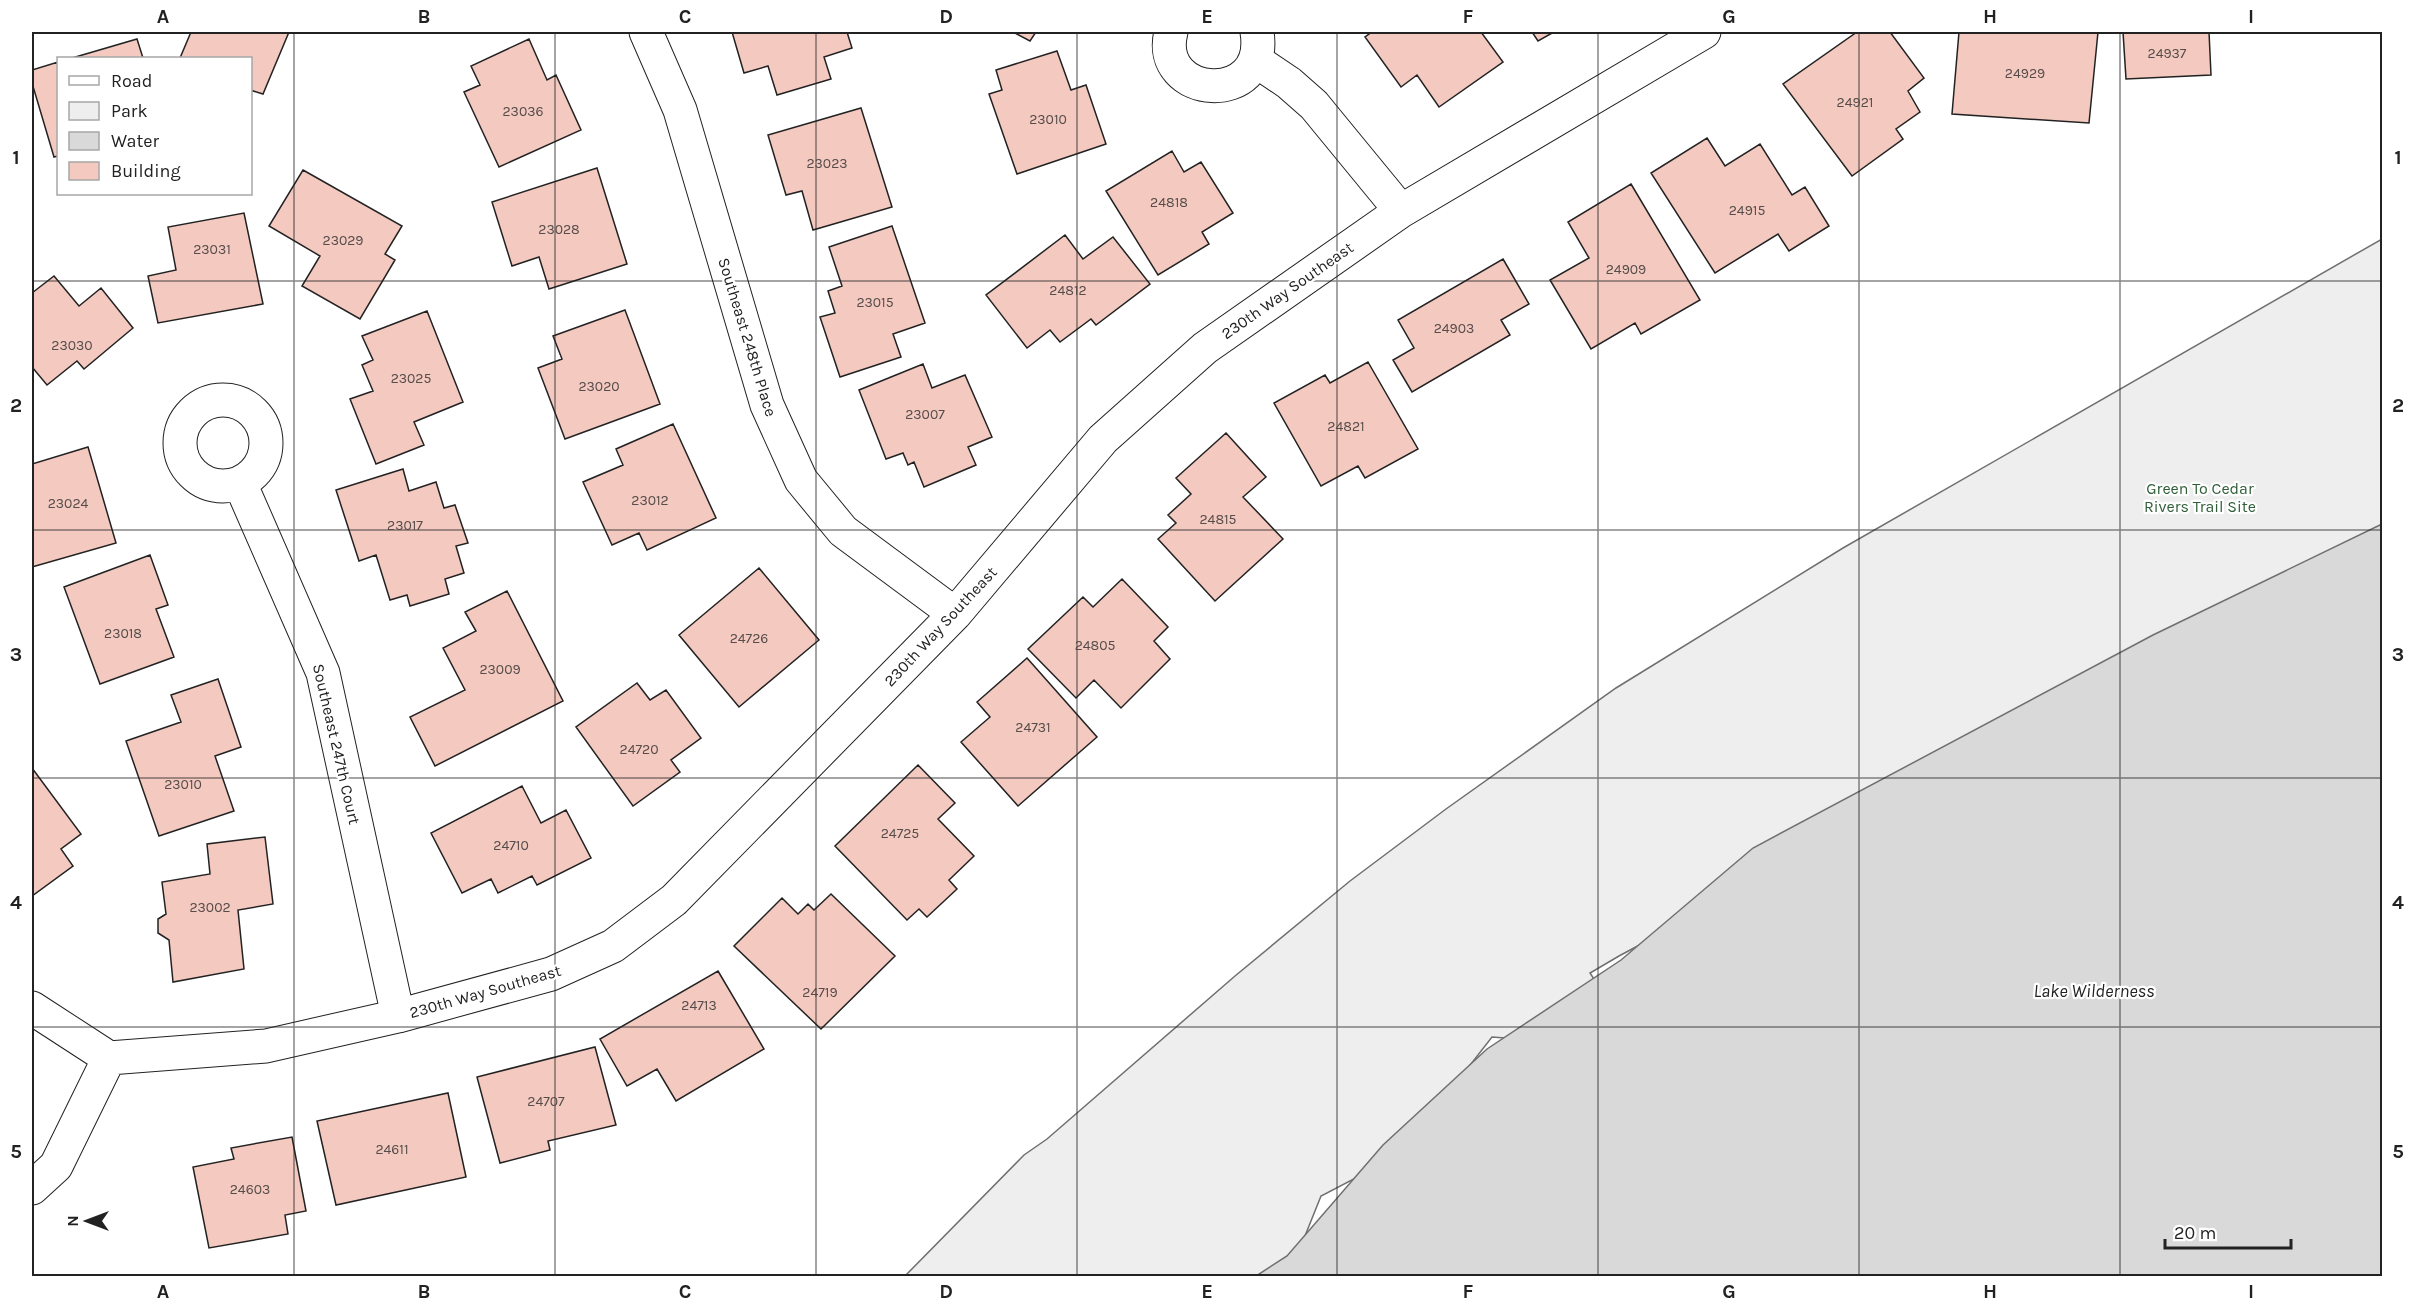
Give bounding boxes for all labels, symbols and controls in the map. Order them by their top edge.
text: A [157,5,170,28]
text: B [418,5,430,28]
text: C [679,5,691,28]
text: D [939,5,953,28]
text: E [1201,5,1213,28]
text: F [1463,5,1474,28]
text: G [1722,5,1736,28]
text: H [1983,5,1997,28]
text: I [2248,5,2254,28]
house number: 24937 [2148,45,2187,62]
legend [57,57,252,195]
house number: 24929 [2005,65,2045,82]
text: Road [111,70,152,92]
house number: 24921 [1837,94,1873,111]
text: Park [111,100,148,122]
house number: 23036 [503,103,543,120]
house number: 23010 [1029,111,1067,128]
text: Water [111,130,159,152]
text: 1 [12,146,20,169]
text: 1 [2394,146,2402,169]
house number: 23023 [806,155,848,172]
text: Building [111,160,181,182]
house number: 24818 [1150,194,1188,211]
house number: 24915 [1729,202,1765,219]
house number: 23028 [538,221,580,238]
house number: 23029 [323,232,363,249]
street label: 230th Way Southeast [1218,238,1357,343]
house number: 23031 [193,241,231,258]
street label: Southeast 248th Place [714,255,781,419]
house number: 24909 [1606,261,1646,278]
house number: 24812 [1049,282,1087,299]
house number: 23015 [856,294,894,311]
house number: 24903 [1434,320,1474,337]
house number: 23030 [51,337,93,354]
house number: 23025 [391,370,431,387]
house number: 23020 [578,378,620,395]
text: 2 [10,394,22,417]
text: 2 [2392,394,2404,417]
house number: 23007 [905,406,945,423]
house number: 24821 [1327,418,1365,435]
park label: Green To Cedar Rivers Trail Site [2144,479,2256,516]
house number: 23012 [631,492,669,509]
house number: 23024 [48,495,88,512]
house number: 24815 [1199,511,1237,528]
house number: 23017 [387,517,423,534]
street label: 230th Way Southeast [880,563,1001,690]
house number: 23018 [104,625,142,642]
house number: 24726 [730,630,768,647]
house number: 24805 [1075,637,1115,654]
text: 3 [10,643,22,666]
text: 3 [2392,643,2404,666]
house number: 23009 [479,661,521,678]
street label: Southeast 247th Court [309,662,364,826]
house number: 24731 [1015,719,1051,736]
house number: 24720 [620,741,658,758]
house number: 23010 [164,776,202,793]
house number: 24725 [881,825,919,842]
house number: 24710 [493,837,529,854]
text: 4 [10,891,22,914]
text: 4 [2392,891,2404,914]
house number: 23002 [189,899,231,916]
street label: 230th Way Southeast [407,961,563,1022]
water label: Lake Wilderness [2033,980,2155,1002]
house number: 24719 [802,984,838,1001]
house number: 24713 [681,997,717,1014]
house number: 24707 [527,1093,565,1110]
text: 5 [10,1140,22,1163]
text: 5 [2392,1140,2404,1163]
house number: 24611 [375,1141,409,1158]
house number: 24603 [230,1181,270,1198]
north arrow [57,1191,117,1251]
scale bar [2165,1212,2291,1250]
text: N [63,1215,82,1227]
text: 20 m [2174,1222,2216,1244]
text: A [157,1280,170,1303]
text: B [418,1280,430,1303]
text: C [679,1280,691,1303]
text: D [939,1280,953,1303]
text: E [1201,1280,1213,1303]
text: F [1463,1280,1474,1303]
text: G [1722,1280,1736,1303]
text: H [1983,1280,1997,1303]
text: I [2248,1280,2254,1303]

